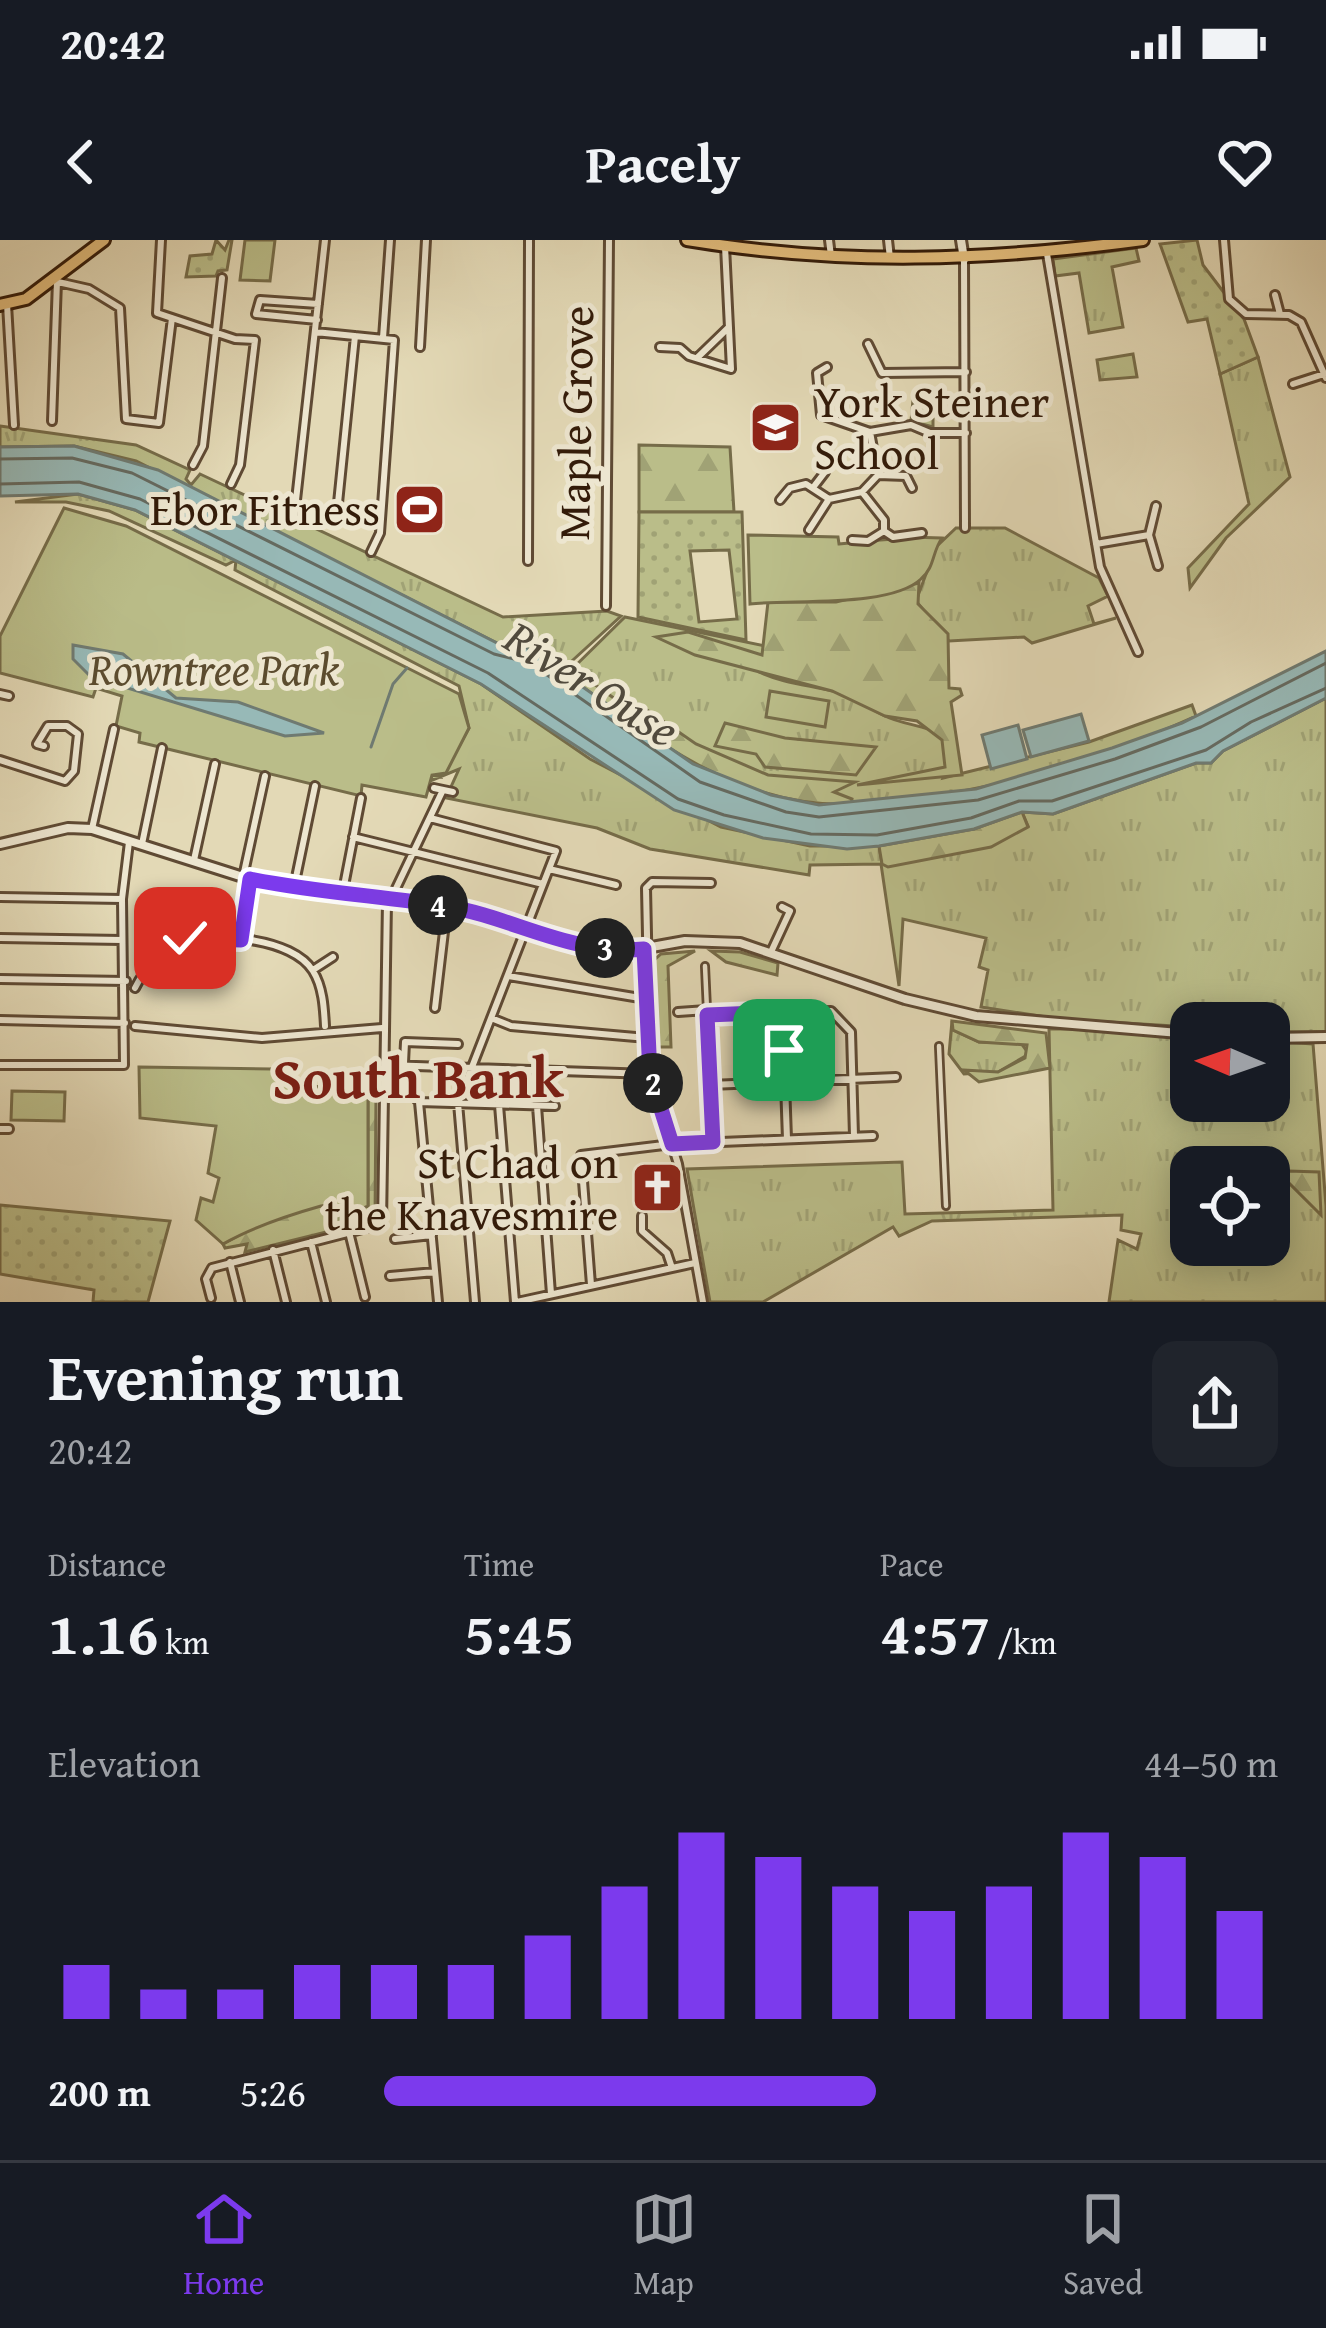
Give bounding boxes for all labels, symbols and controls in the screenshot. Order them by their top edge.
text: 20:42 [60,10,166,75]
text: Pacely [586,123,740,202]
icon: back [48,129,114,195]
icon: heart [1212,129,1278,195]
street label: Maple Grove [540,305,609,541]
place label: York Steiner School [814,368,1049,485]
school or university icon: York Steiner School [747,399,803,455]
place label: Ebor Fitness [150,476,380,541]
sports icon: Ebor Fitness [391,481,447,537]
water label: River Ouse [490,601,693,764]
park label: Rowntree Park [88,636,339,701]
pin: 4 [408,875,468,935]
text: 4 [429,881,447,929]
pin [134,887,236,989]
icon: check [152,905,218,971]
pin: 3 [575,918,635,978]
text: 3 [596,924,614,972]
pin [733,999,835,1101]
north arrow [1170,1002,1290,1122]
map controls [1170,1002,1290,1266]
icon: arrive [751,1017,817,1083]
district label: South Bank [272,1035,564,1119]
pin: 2 [623,1053,683,1113]
text: 2 [644,1059,662,1107]
place label: St Chad on the Knavesmire [325,1129,618,1246]
button: locate [1170,1146,1290,1266]
church icon: St Chad on the Knavesmire [629,1160,685,1216]
text: Evening run [48,1327,403,1424]
button: share [1152,1341,1278,1467]
text: 20:42 [48,1421,133,1478]
text: Distance [48,1540,166,1588]
text: Time [464,1540,534,1588]
text: Pace [880,1540,943,1588]
text: 1.16 [48,1588,158,1676]
text: 5:45 [464,1588,574,1676]
text: 4:57 [880,1588,990,1676]
text: km [158,1618,209,1666]
text: /km [990,1618,1057,1666]
text: Elevation [48,1734,201,1791]
text: 44–50 m [1144,1734,1278,1791]
text: 200 m [48,2063,151,2120]
text: 5:26 [240,2063,306,2120]
tab: Home [183,2186,264,2306]
tab: Map [631,2186,697,2306]
tab: Saved [1063,2186,1143,2306]

